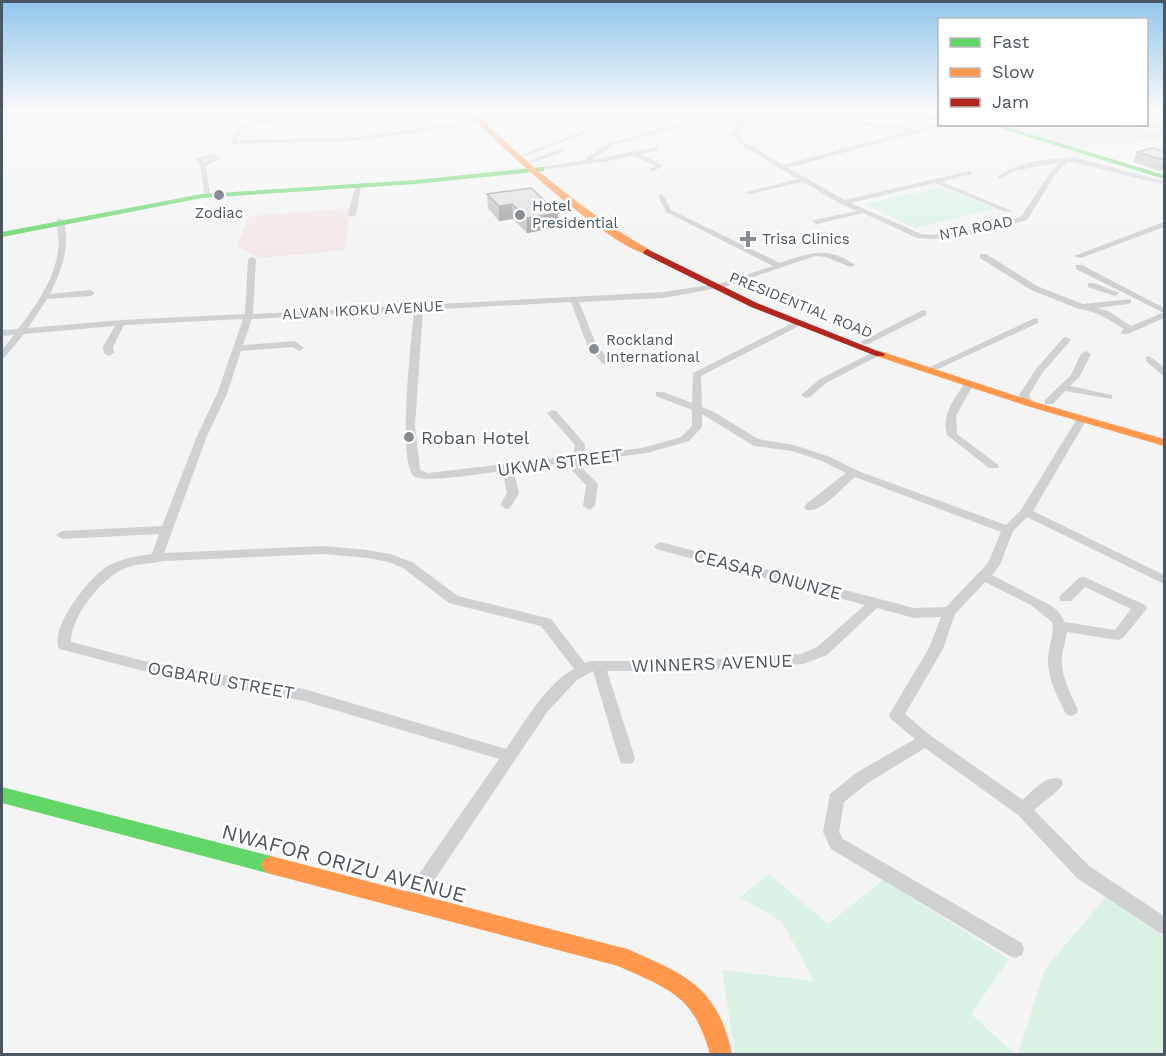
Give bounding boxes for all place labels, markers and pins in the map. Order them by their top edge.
marker: Zodiac [212,188,226,202]
place label: Hotel Presidential [532,197,619,232]
place label: Zodiac [195,204,243,222]
marker: Hotel Presidential [513,208,527,222]
marker: Trisa Clinics [739,230,757,248]
place label: Trisa Clinics [762,230,850,248]
place label: Rockland International [606,331,700,366]
marker: Rockland International [587,342,601,356]
place label: Roban Hotel [421,427,530,448]
marker: Roban Hotel [402,430,416,444]

